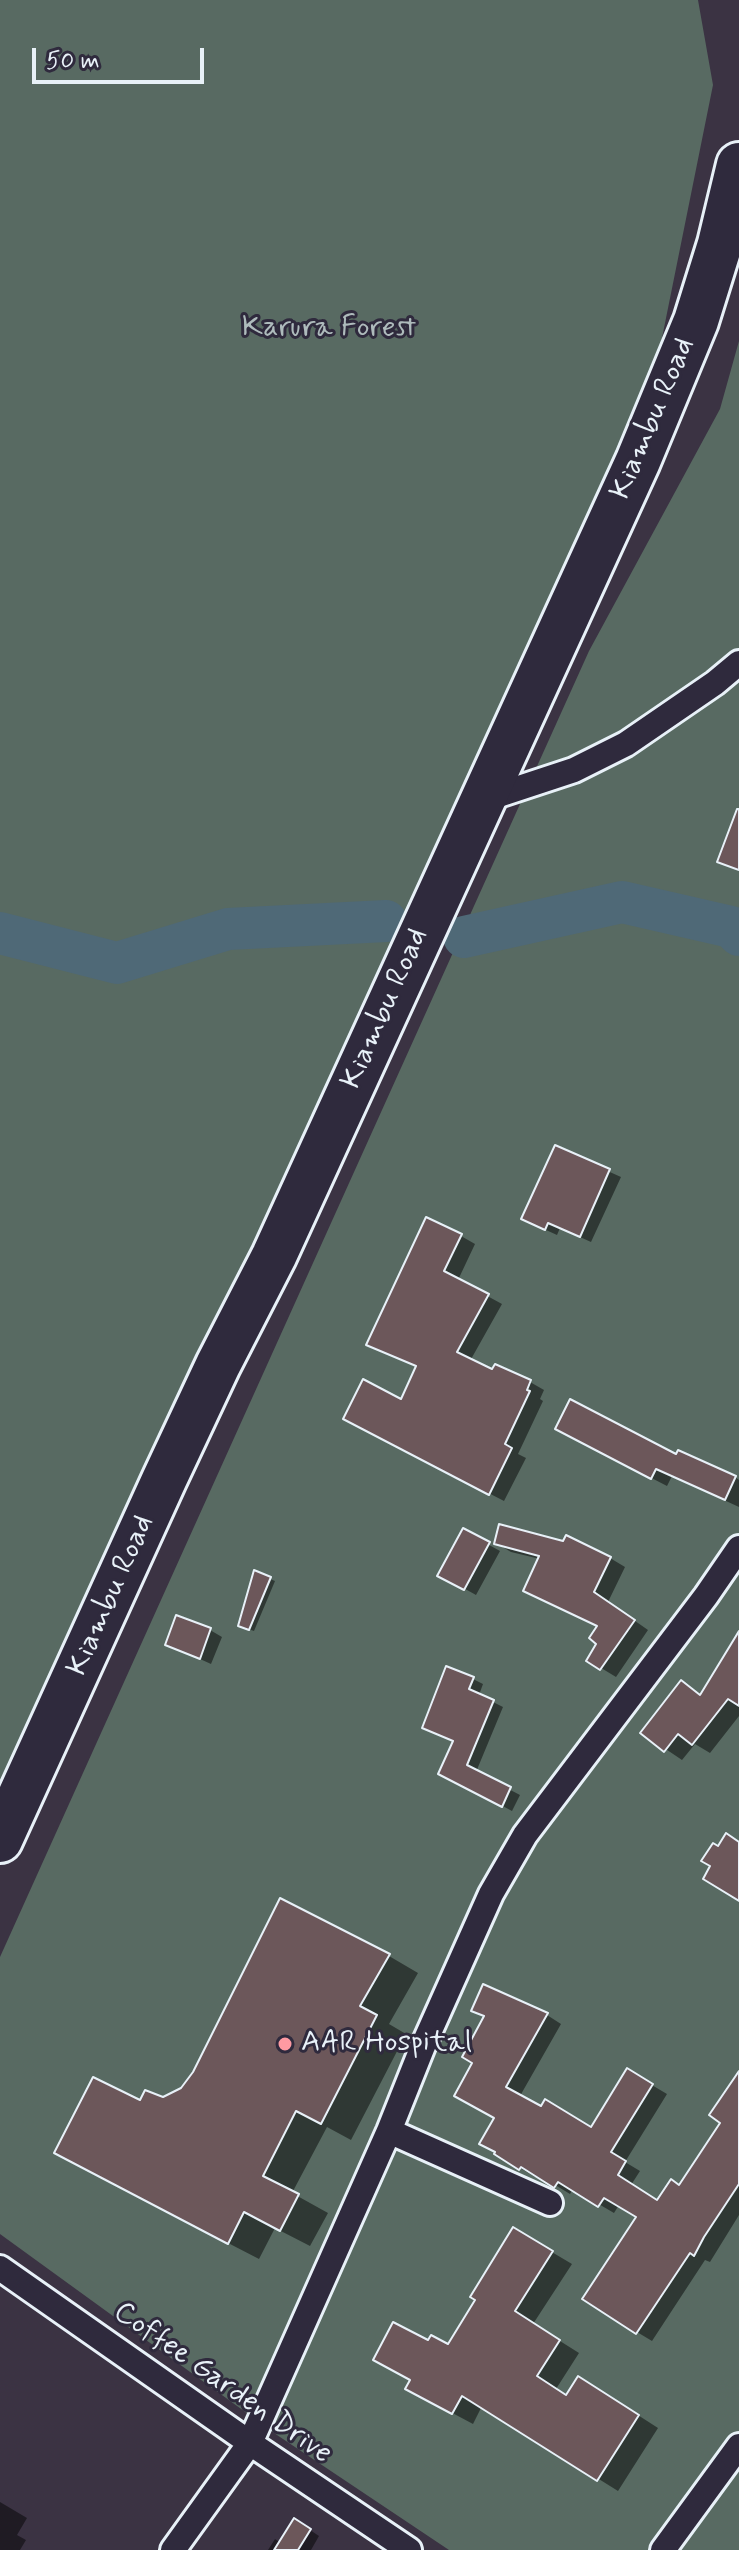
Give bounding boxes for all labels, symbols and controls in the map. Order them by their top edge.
scale bar [36,32,208,82]
text: 50 m [46,46,100,77]
park label: Karura Forest [242,311,416,347]
street label: Kiambu Road [604,333,704,505]
street label: Kiambu Road [335,923,437,1095]
street label: Kiambu Road [61,1510,163,1682]
place label: AAR Hospital [301,2026,472,2062]
marker: AAR Hospital [276,2035,294,2053]
street label: Coffee Garden Drive [106,2295,338,2473]

